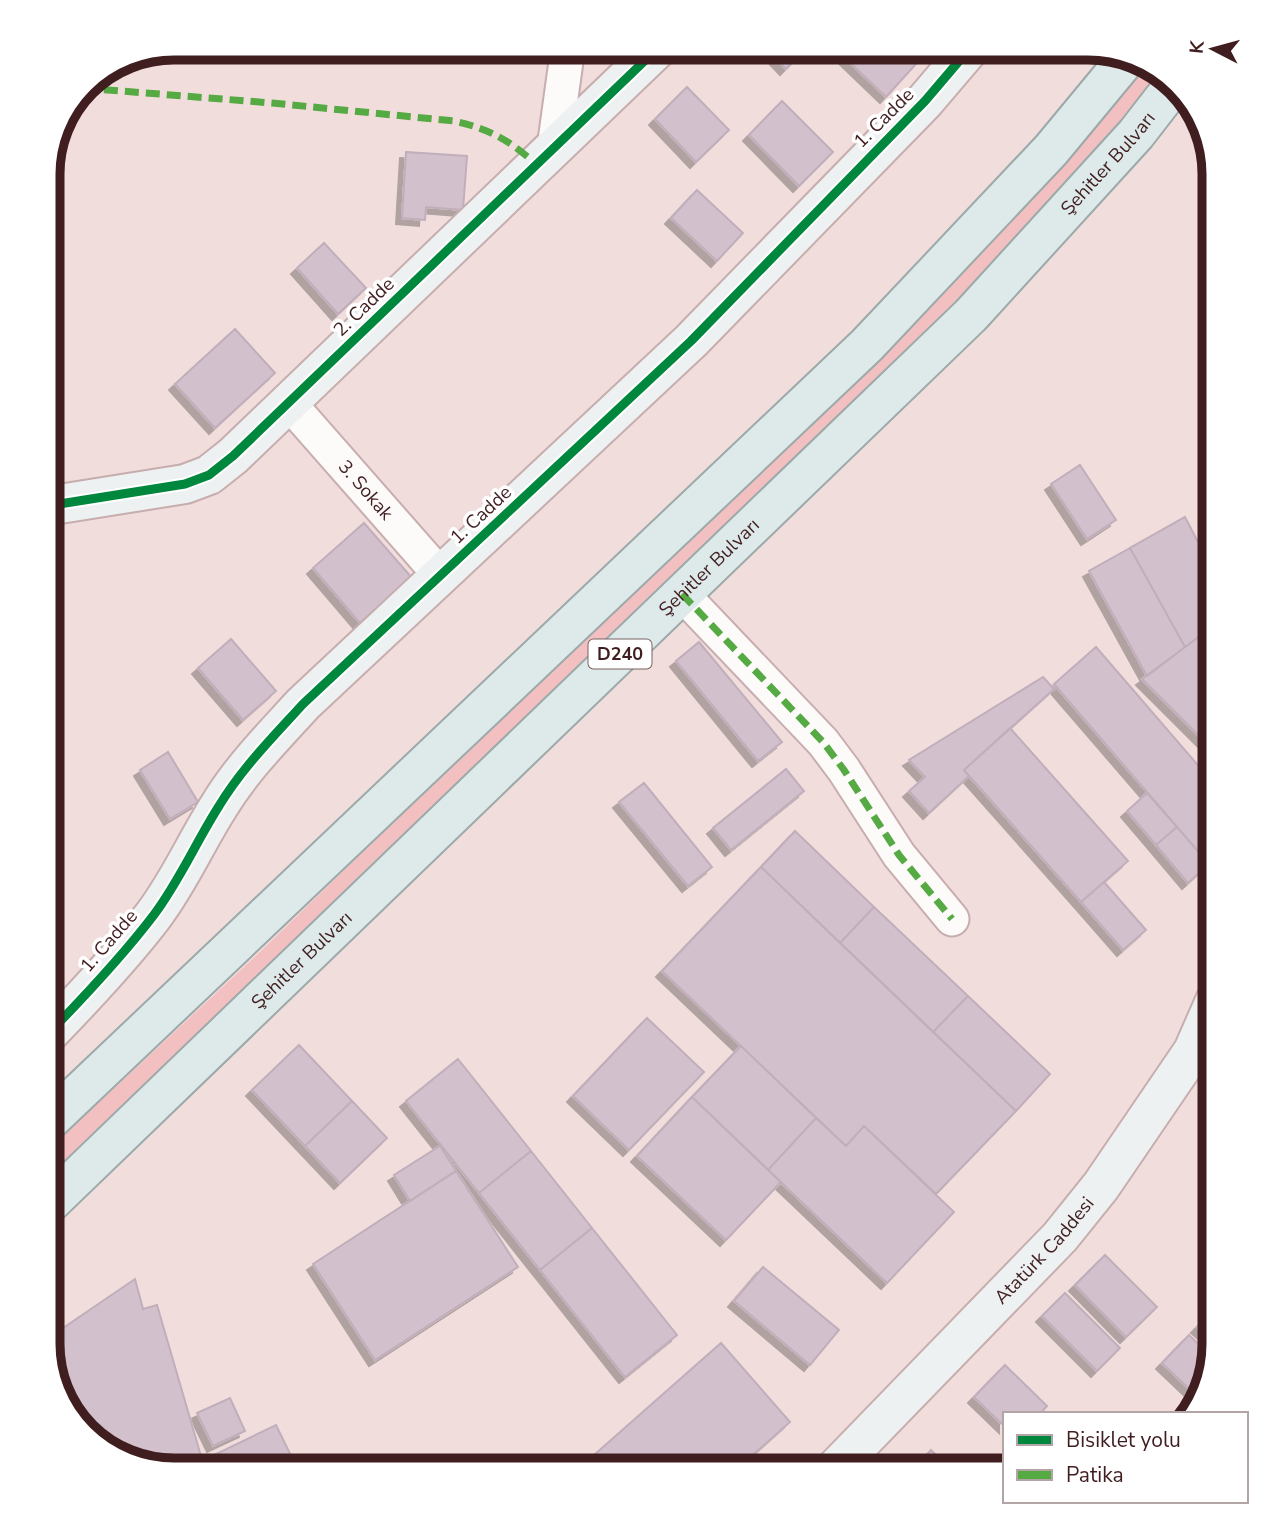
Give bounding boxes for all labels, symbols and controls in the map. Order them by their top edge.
north arrow [1178,14,1248,84]
text: K [1183,38,1211,55]
street label: 1. Cadde [848,82,920,154]
street label: Şehitler Bulvarı [1055,106,1162,221]
street label: 2. Cadde [328,271,400,343]
street label: 3. Sokak [332,455,399,526]
street label: 1. Cadde [445,480,517,550]
street label: Şehitler Bulvarı [653,513,765,622]
road number: D240 [588,640,652,668]
street label: 1. Cadde [74,904,144,978]
street label: Şehitler Bulvarı [246,905,358,1015]
street label: Atatürk Caddesi [989,1191,1100,1310]
legend [1003,1412,1248,1503]
text: Bisiklet yolu [1066,1426,1181,1454]
text: Patika [1066,1461,1124,1489]

